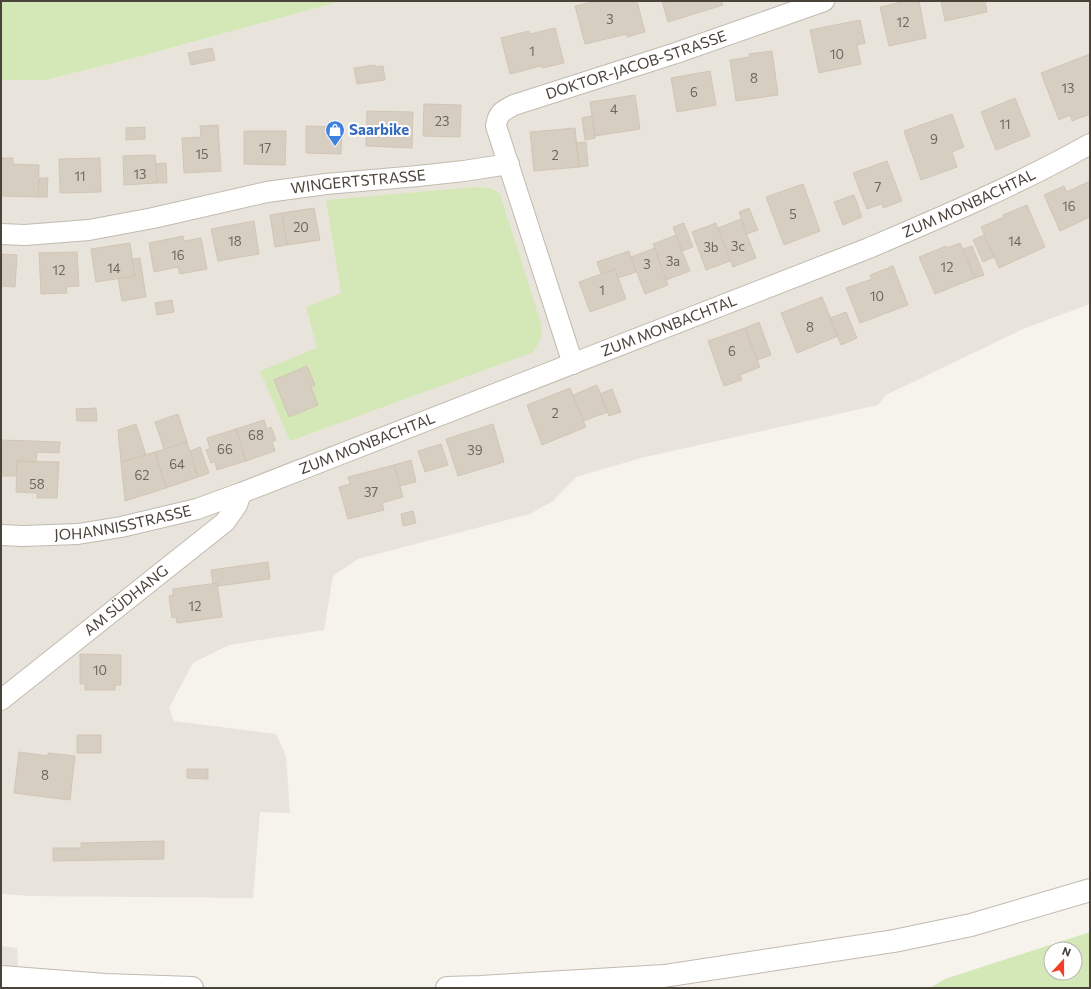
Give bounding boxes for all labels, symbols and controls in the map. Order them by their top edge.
house number: 3 [606,11,614,27]
house number: 12 [897,14,909,30]
street label: DOKTOR-JACOB-STRASSE [543,26,729,102]
house number: 1 [529,43,535,59]
house number: 10 [830,46,844,62]
house number: 8 [750,70,758,86]
house number: 13 [1062,80,1074,96]
house number: 6 [690,84,698,100]
house number: 4 [610,101,618,117]
house number: 23 [435,113,449,129]
house number: 11 [999,116,1011,132]
shop icon: Saarbike [324,119,346,147]
place label: Saarbike [349,120,409,138]
house number: 9 [930,131,938,147]
house number: 17 [259,140,271,156]
house number: 15 [195,146,209,162]
house number: 2 [551,147,559,163]
street label: ZUM MONBACHTAL [899,164,1038,241]
street label: WINGERTSTRASSE [290,165,426,197]
house number: 13 [134,166,146,182]
house number: 11 [74,168,86,184]
house number: 7 [875,179,882,195]
house number: 16 [1062,198,1076,214]
house number: 5 [789,206,797,222]
house number: 20 [293,219,309,235]
house number: 18 [228,233,242,249]
house number: 14 [1008,233,1022,249]
house number: 3c [731,238,745,254]
house number: 3b [703,239,719,255]
house number: 16 [171,247,185,263]
house number: 3a [666,253,680,269]
house number: 3 [643,256,651,272]
house number: 12 [941,259,953,275]
house number: 14 [107,260,121,276]
house number: 12 [53,262,65,278]
house number: 1 [599,282,605,298]
house number: 10 [870,288,884,304]
street label: ZUM MONBACHTAL [598,290,739,360]
house number: 8 [806,319,814,335]
house number: 6 [728,343,736,359]
house number: 2 [551,405,559,421]
street label: ZUM MONBACHTAL [296,408,438,477]
house number: 68 [248,427,264,443]
house number: 66 [217,441,233,457]
house number: 39 [467,442,483,458]
house number: 64 [169,456,185,472]
house number: 62 [134,467,150,483]
house number: 58 [29,476,45,492]
house number: 37 [364,484,378,500]
street label: JOHANNISSTRASSE [54,501,193,543]
street label: AM SÜDHANG [80,561,171,639]
house number: 12 [189,598,201,614]
house number: 10 [93,662,107,678]
house number: 8 [41,767,49,783]
north arrow [1043,941,1083,981]
text: N [1061,944,1073,959]

